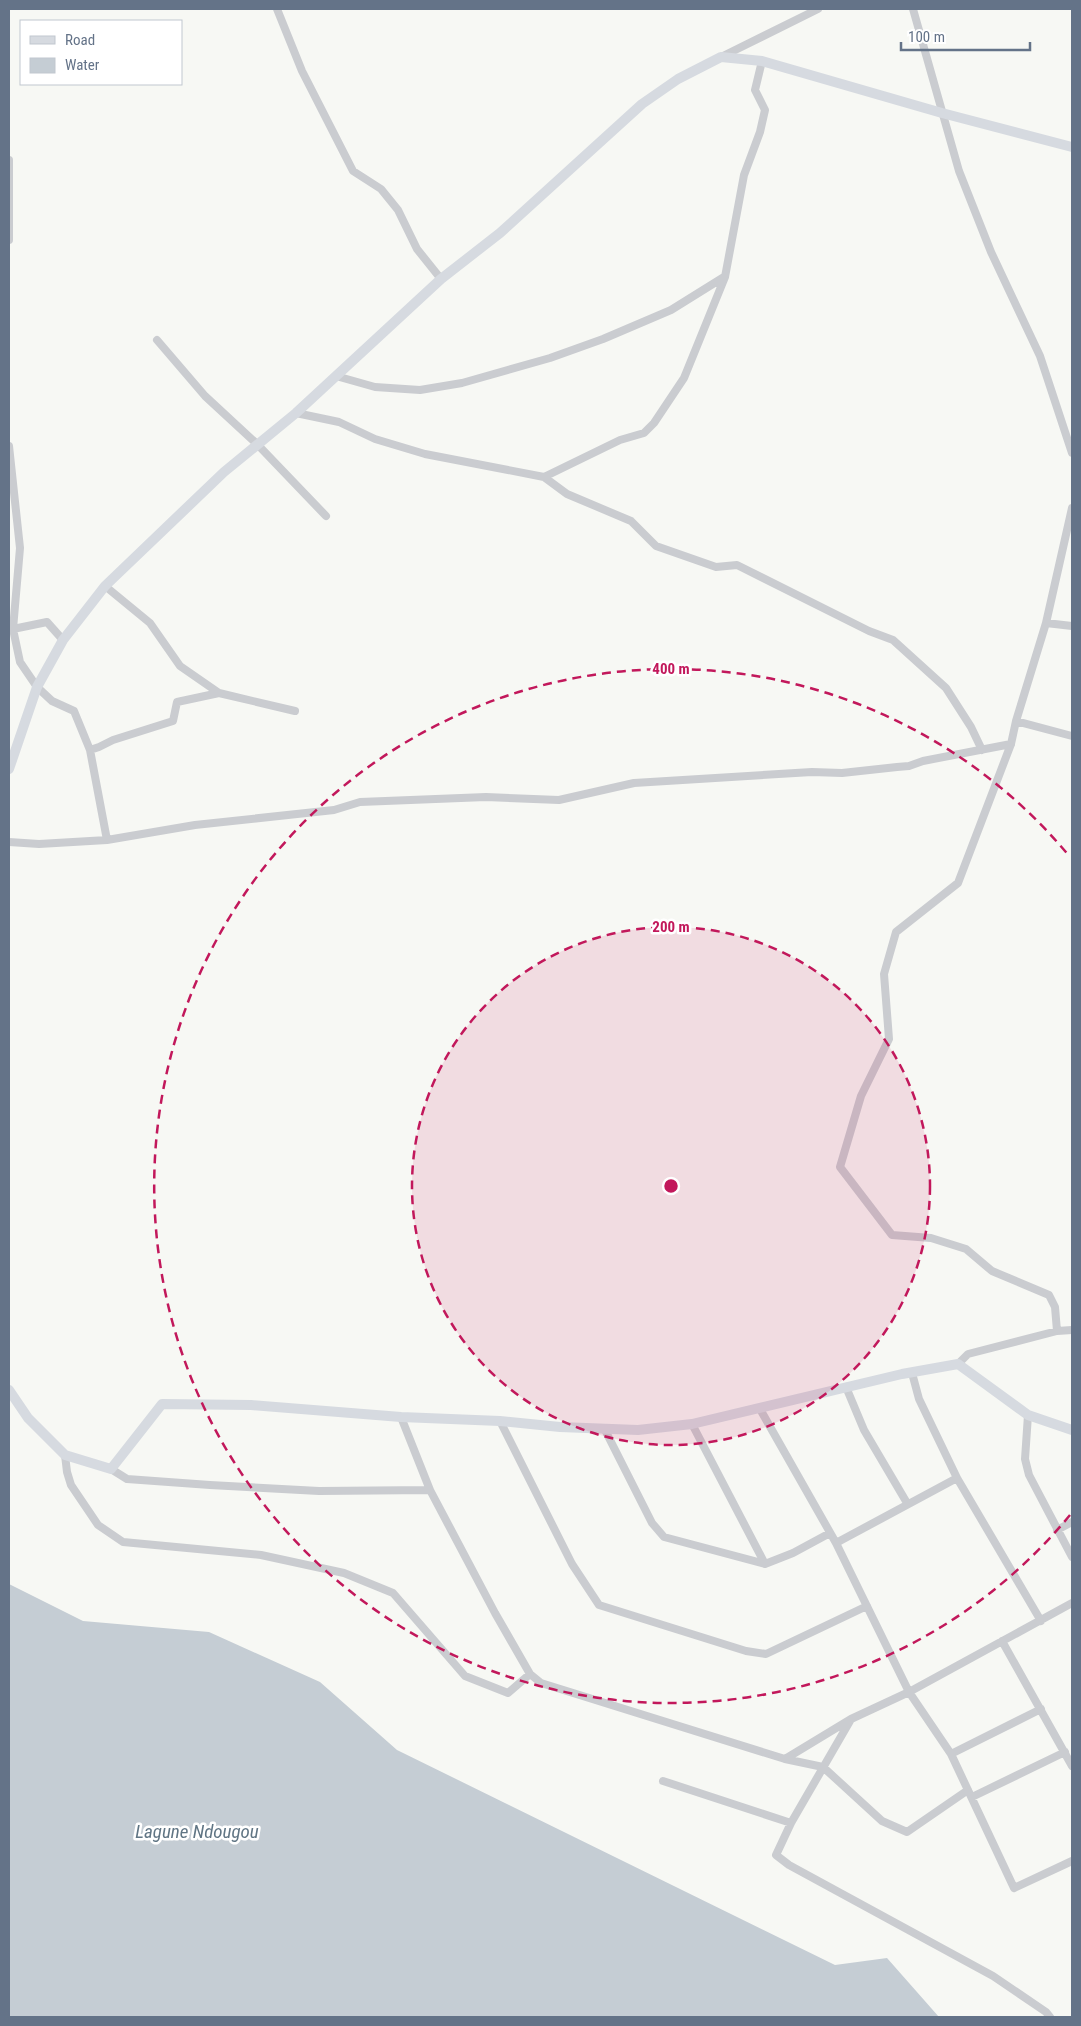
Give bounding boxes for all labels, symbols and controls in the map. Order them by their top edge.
legend [20,20,182,85]
scale bar [901,20,1030,52]
text: 100 m [908,28,945,46]
text: Road [65,31,95,49]
text: Water [65,56,100,74]
text: 400 m [652,660,690,678]
text: 200 m [652,918,690,936]
centre of rings [662,1177,680,1195]
water label: Lagune Ndougou [135,1820,259,1843]

